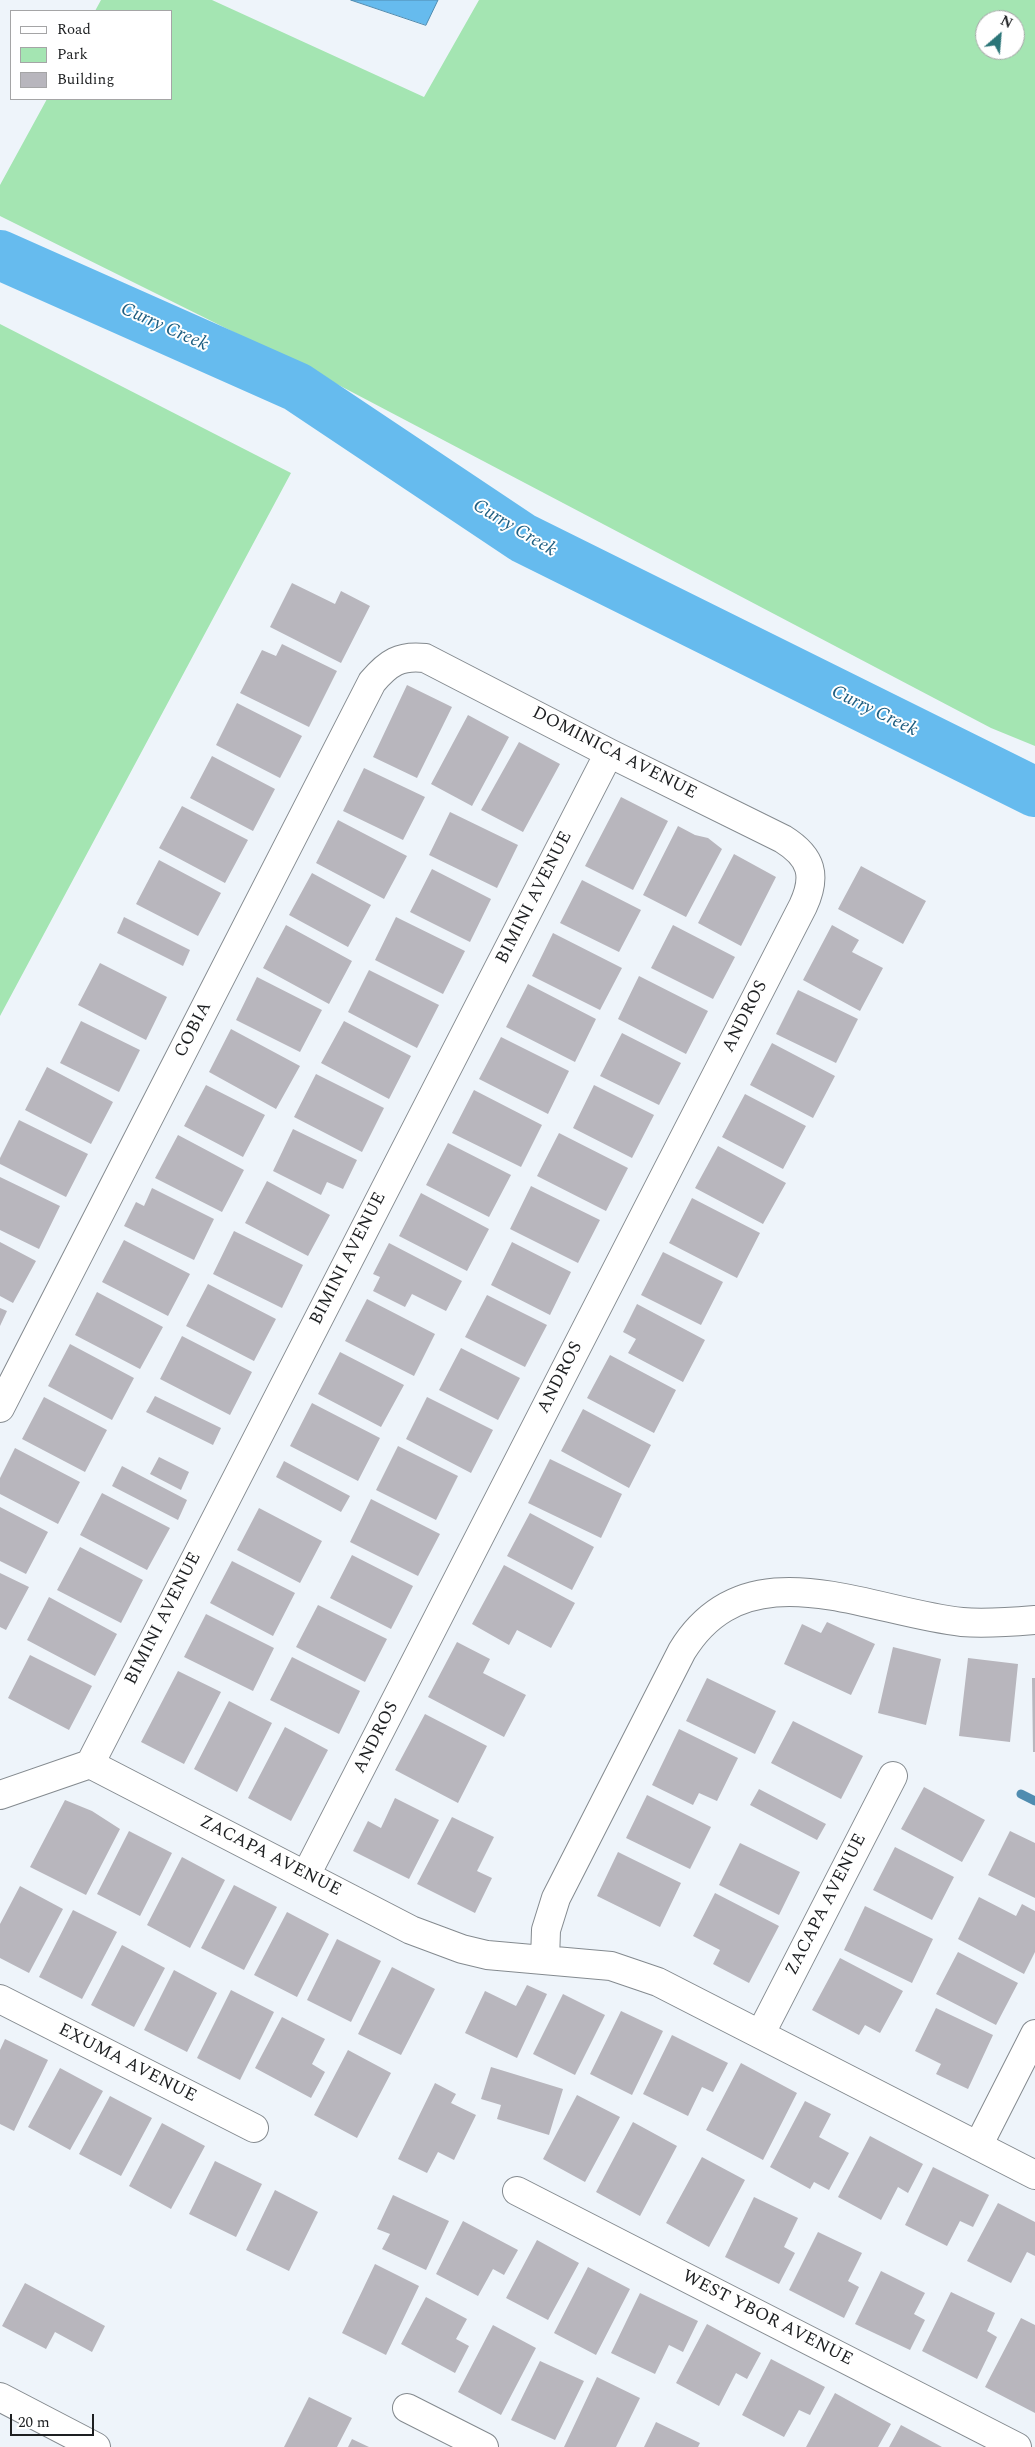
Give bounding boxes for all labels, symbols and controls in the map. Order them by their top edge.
legend [10,10,172,100]
north arrow [975,10,1025,60]
text: N [997,10,1016,34]
text: Road [57,18,91,41]
text: Park [57,43,88,66]
text: Building [57,68,114,91]
water label: Curry Creek [117,299,211,357]
water label: Curry Creek [468,495,560,563]
water label: Curry Creek [827,681,921,743]
street label: DOMINICA AVENUE [528,703,700,805]
street label: BIMINI AVENUE [492,828,578,968]
street label: ANDROS [719,978,773,1056]
street label: COBIA [171,998,217,1062]
street label: BIMINI AVENUE [306,1189,392,1329]
street label: ANDROS [534,1339,588,1417]
street label: BIMINI AVENUE [121,1549,207,1689]
street label: ANDROS [350,1699,404,1777]
street label: ZACAPA AVENUE [195,1812,345,1902]
street label: ZACAPA AVENUE [782,1830,872,1980]
street label: EXUMA AVENUE [54,2020,200,2108]
street label: WEST YBOR AVENUE [678,2267,856,2371]
scale bar [12,2404,96,2436]
text: 20 m [18,2411,50,2434]

